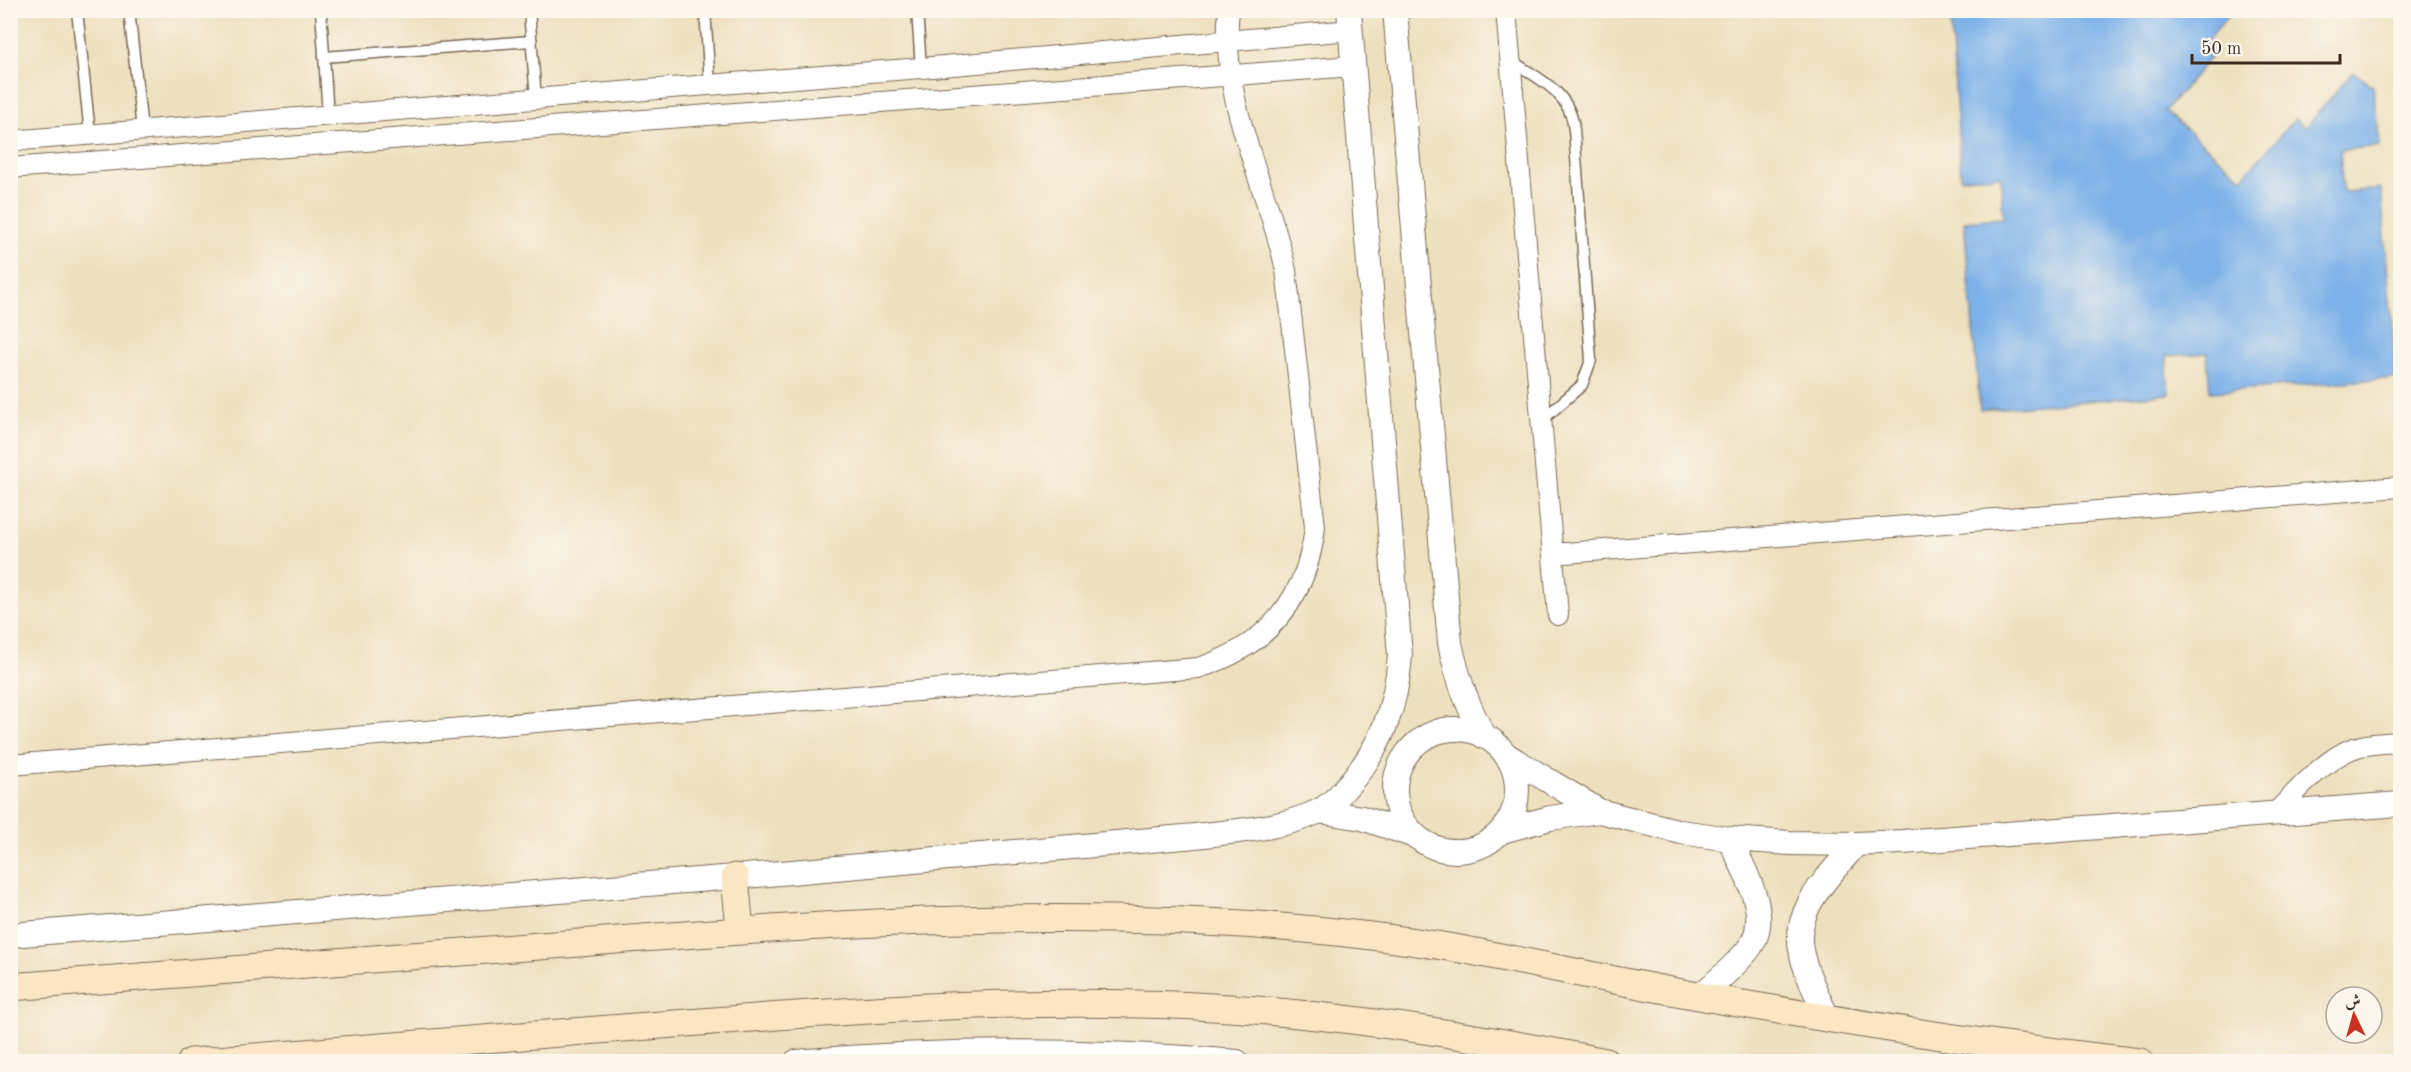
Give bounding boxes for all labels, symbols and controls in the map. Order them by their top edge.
scale bar [2192,27,2340,65]
text: 50 m [2201,40,2241,58]
north arrow [2324,985,2384,1045]
text: ش [2344,993,2361,1011]

